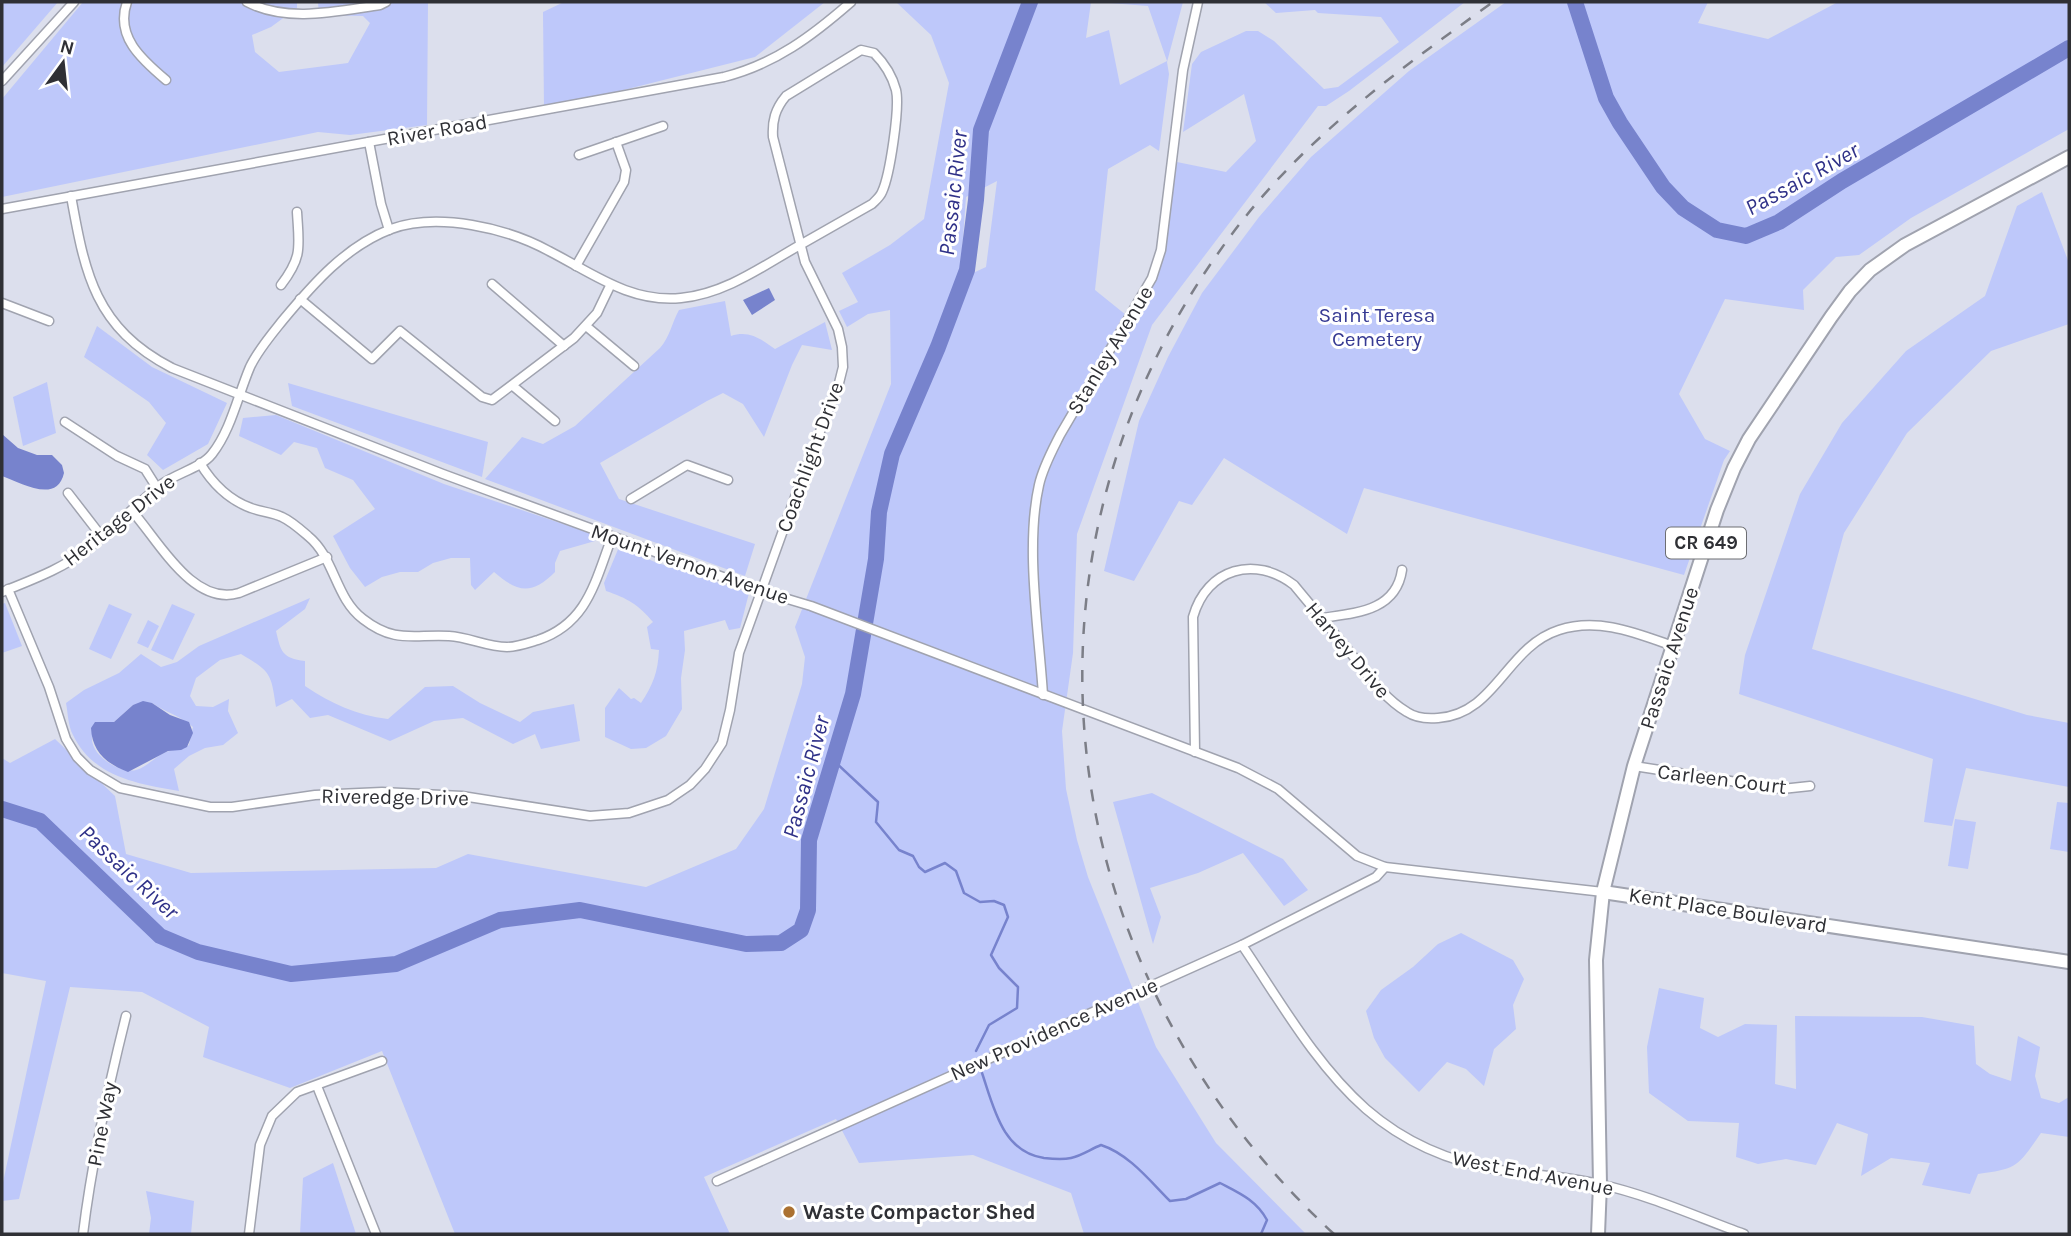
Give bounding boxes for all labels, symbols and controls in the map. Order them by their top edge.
north arrow [28,28,98,98]
text: N [58,35,77,60]
street label: River Road [385,109,489,151]
water label: Passaic River [933,128,973,257]
water label: Passaic River [1740,136,1865,221]
street label: Stanley Avenue [1062,282,1158,418]
park label: Saint Teresa Cemetery [1319,303,1435,351]
street label: Coachlight Drive [772,379,848,535]
street label: Heritage Drive [58,469,180,571]
street label: Mount Vernon Avenue [588,519,792,609]
road number: CR 649 [1666,528,1746,558]
street label: Passaic Avenue [1635,584,1703,732]
street label: Harvey Drive [1301,597,1395,703]
water label: Passaic River [777,712,836,841]
street label: Carleen Court [1656,759,1788,799]
street label: Riveredge Drive [321,784,469,810]
water label: Passaic River [74,819,185,926]
street label: Kent Place Boulevard [1627,882,1829,938]
street label: New Providence Avenue [947,972,1161,1086]
street label: Pine Way [82,1079,122,1168]
street label: West End Avenue [1450,1146,1616,1200]
place label: Waste Compactor Shed [803,1200,1036,1224]
marker: Waste Compactor Shed [781,1204,797,1220]

